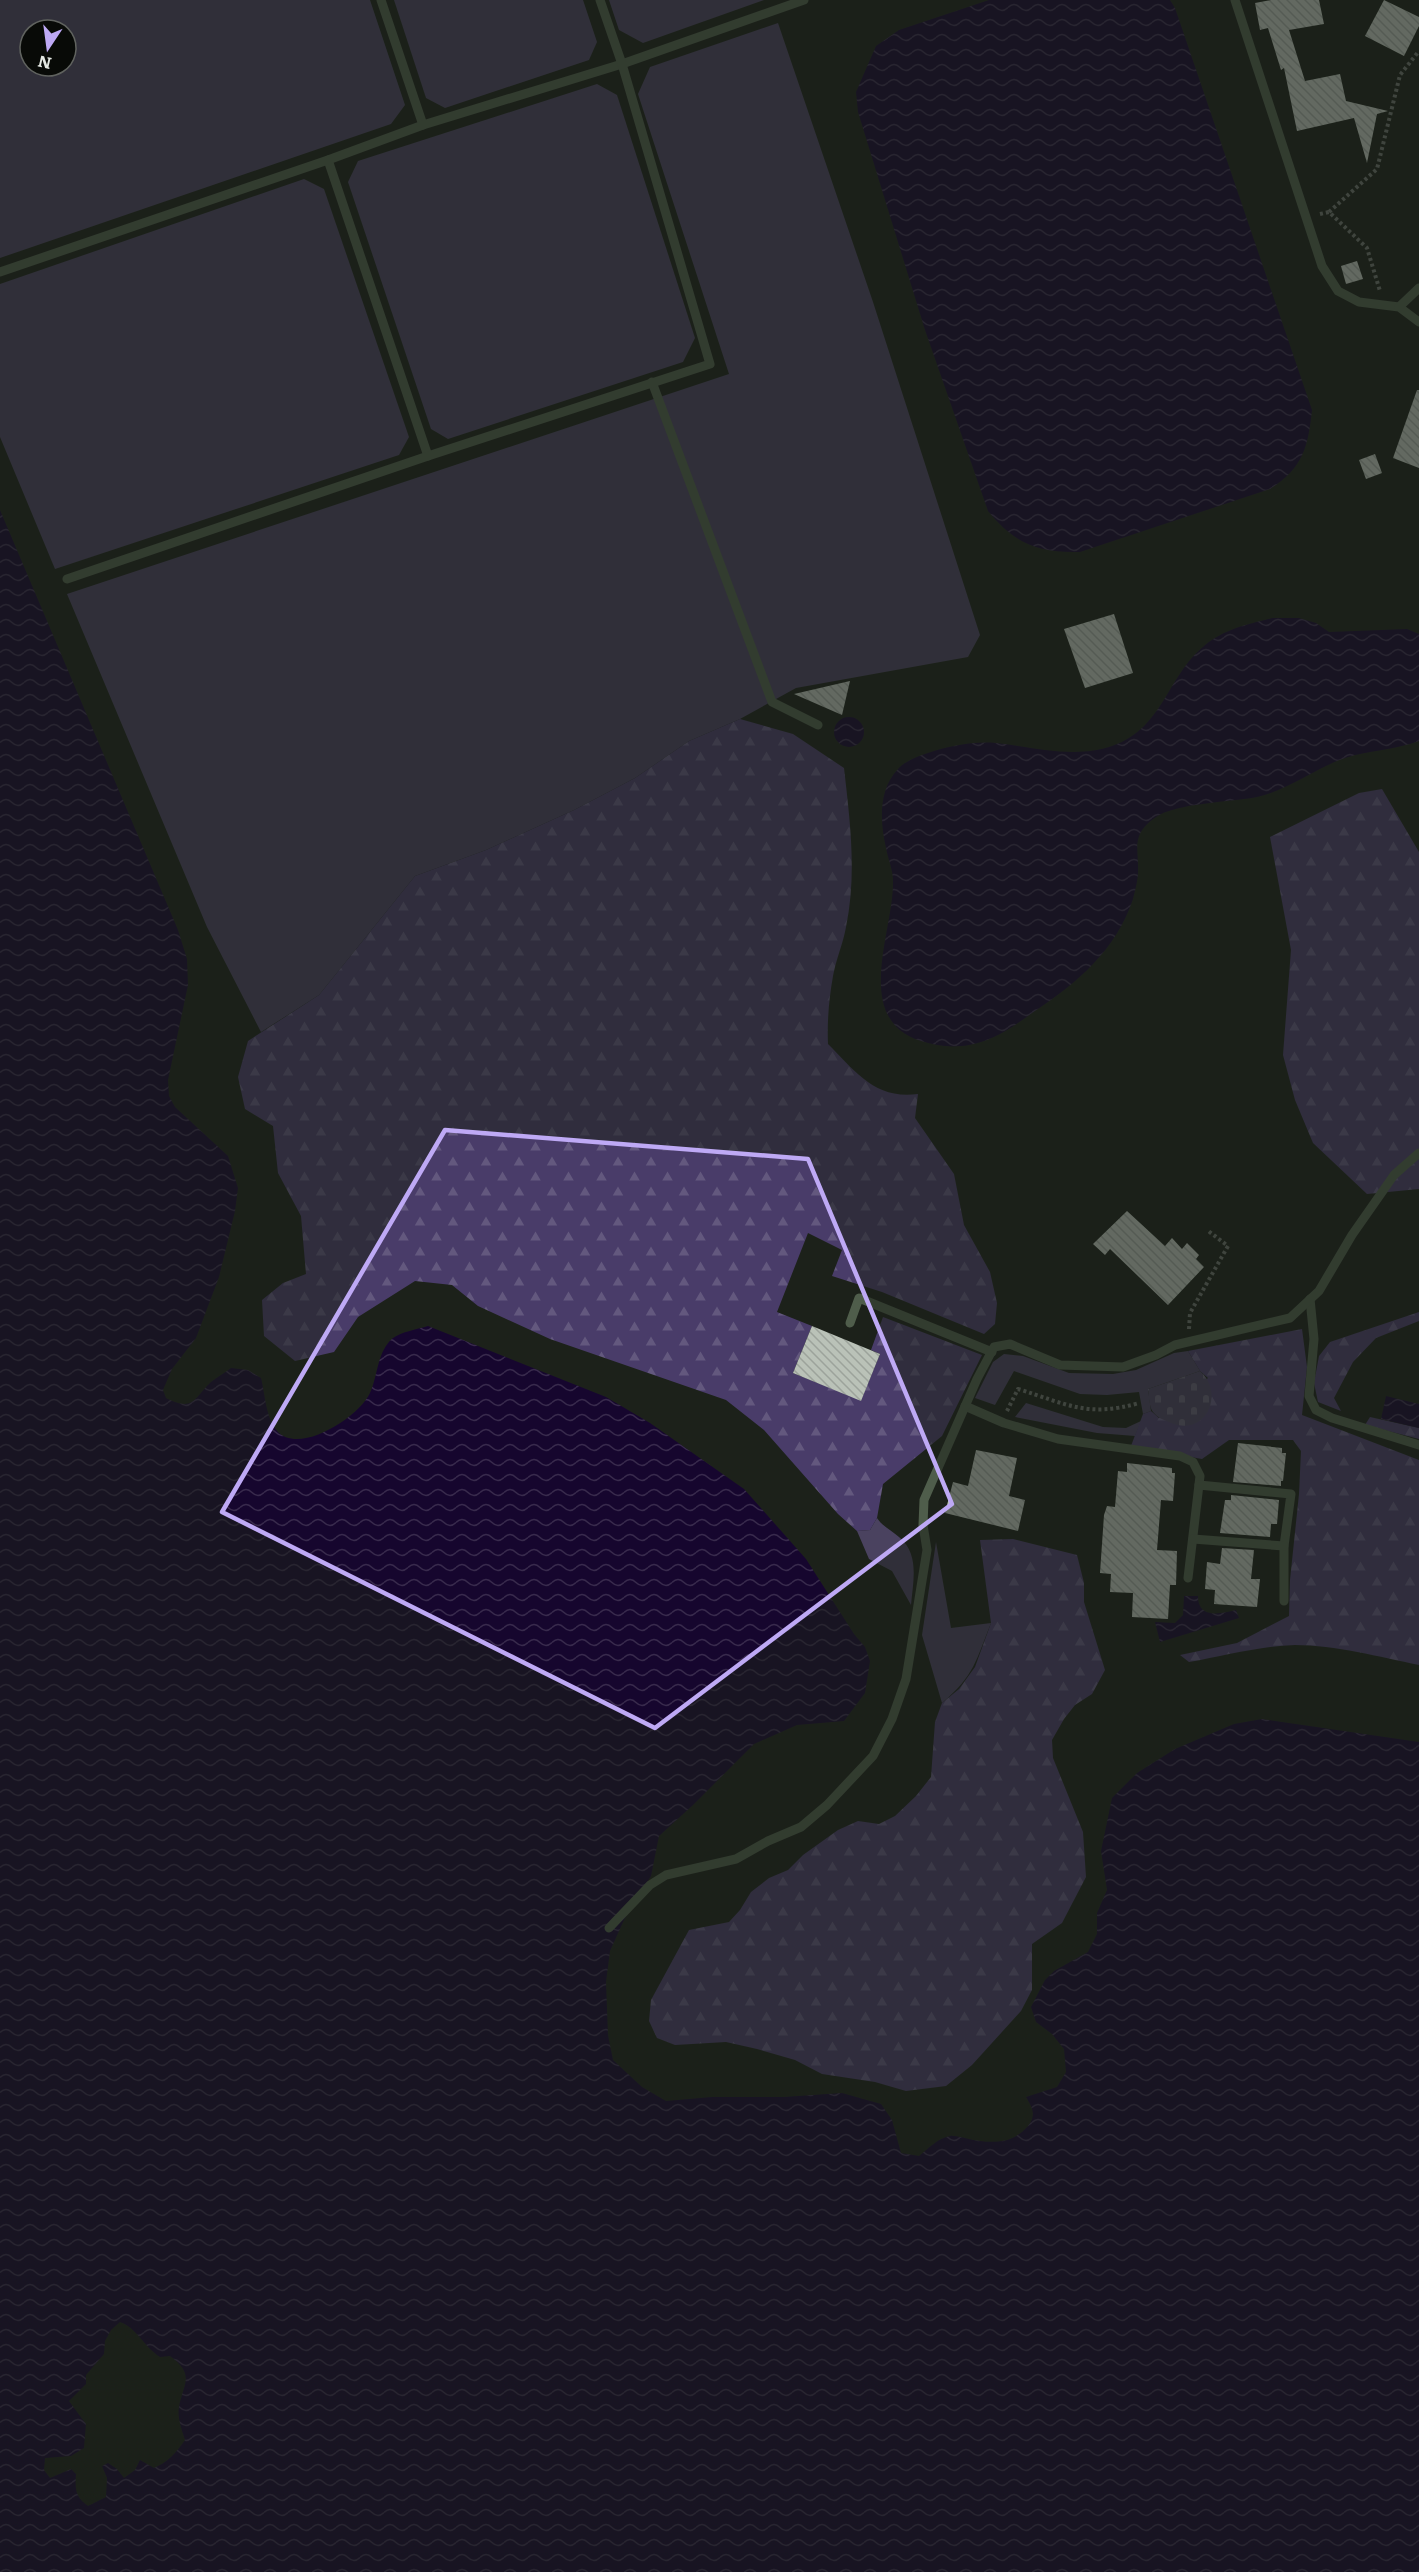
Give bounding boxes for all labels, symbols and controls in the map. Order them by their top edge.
north arrow [18,18,78,78]
text: N [35,50,54,77]

